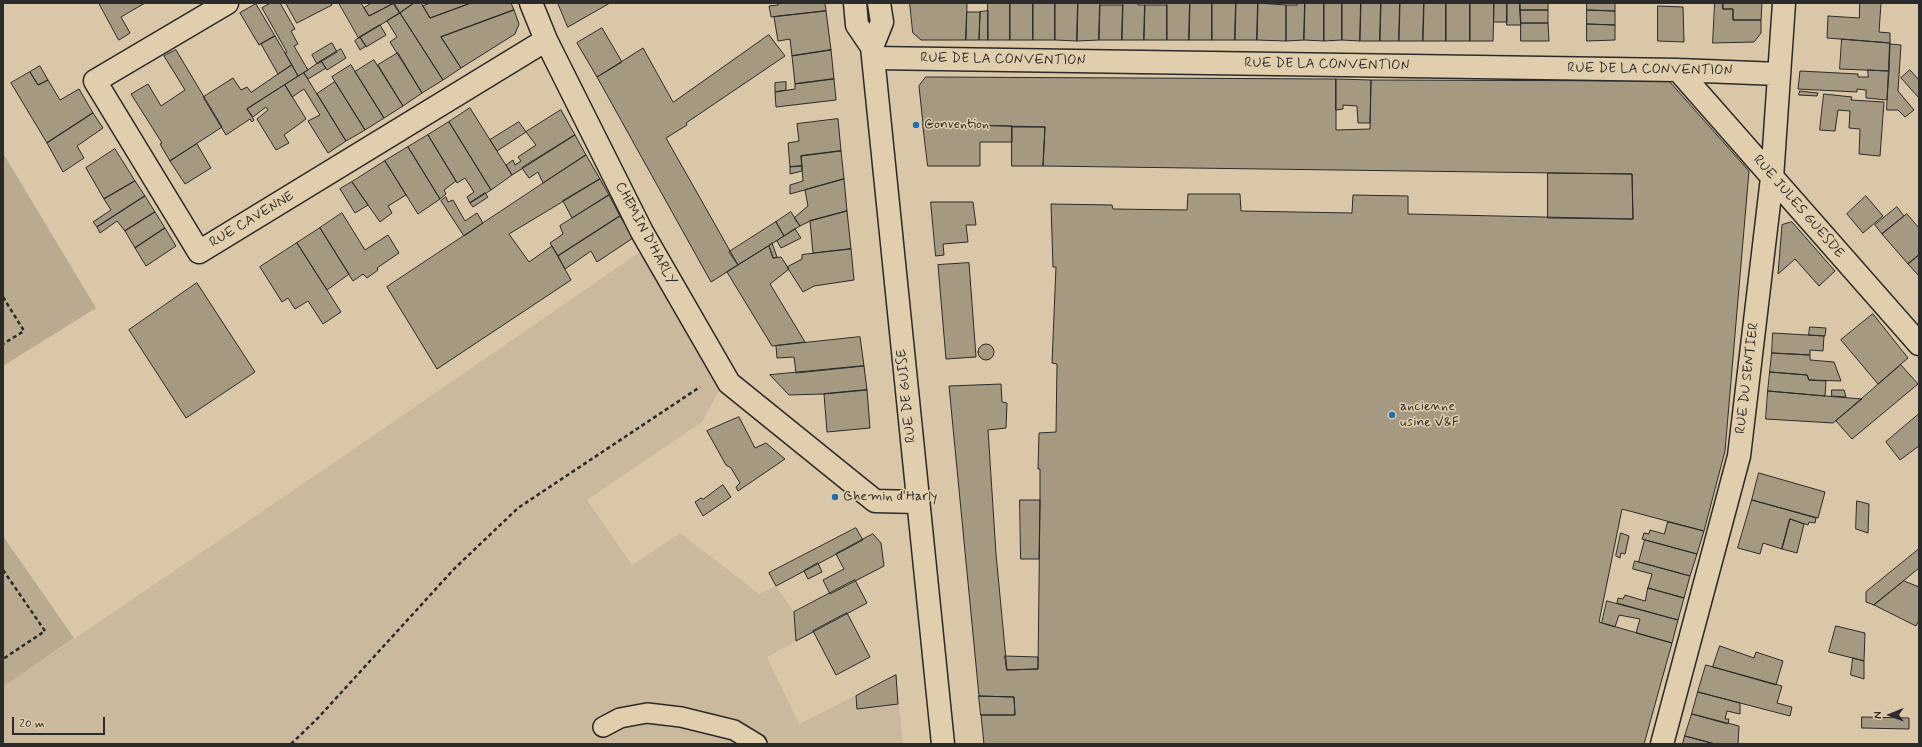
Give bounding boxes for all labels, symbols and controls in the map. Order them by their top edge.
street label: RUE DE LA CONVENTION [920,50,1086,70]
street label: RUE DE LA CONVENTION [1244,55,1410,75]
street label: RUE DE LA CONVENTION [1567,60,1733,80]
place label: Convention [924,117,989,133]
marker: Convention [911,120,921,130]
street label: RUE JULES GUESDE [1749,152,1847,262]
street label: CHEMIN D'HARLY [611,179,679,289]
street label: RUE CAVENNE [207,188,297,252]
street label: RUE DU SENTIER [1733,321,1763,435]
street label: RUE DE GUISE [894,348,920,444]
place label: ancienne usine V&F [1400,399,1459,432]
marker: ancienne usine V&F [1387,410,1397,420]
place label: Chemin d'Harly [843,489,937,505]
marker: Chemin d'Harly [830,492,840,502]
north arrow [1870,695,1910,735]
scale bar [14,709,107,735]
text: N [1871,711,1885,719]
text: 20 m [19,716,45,732]

